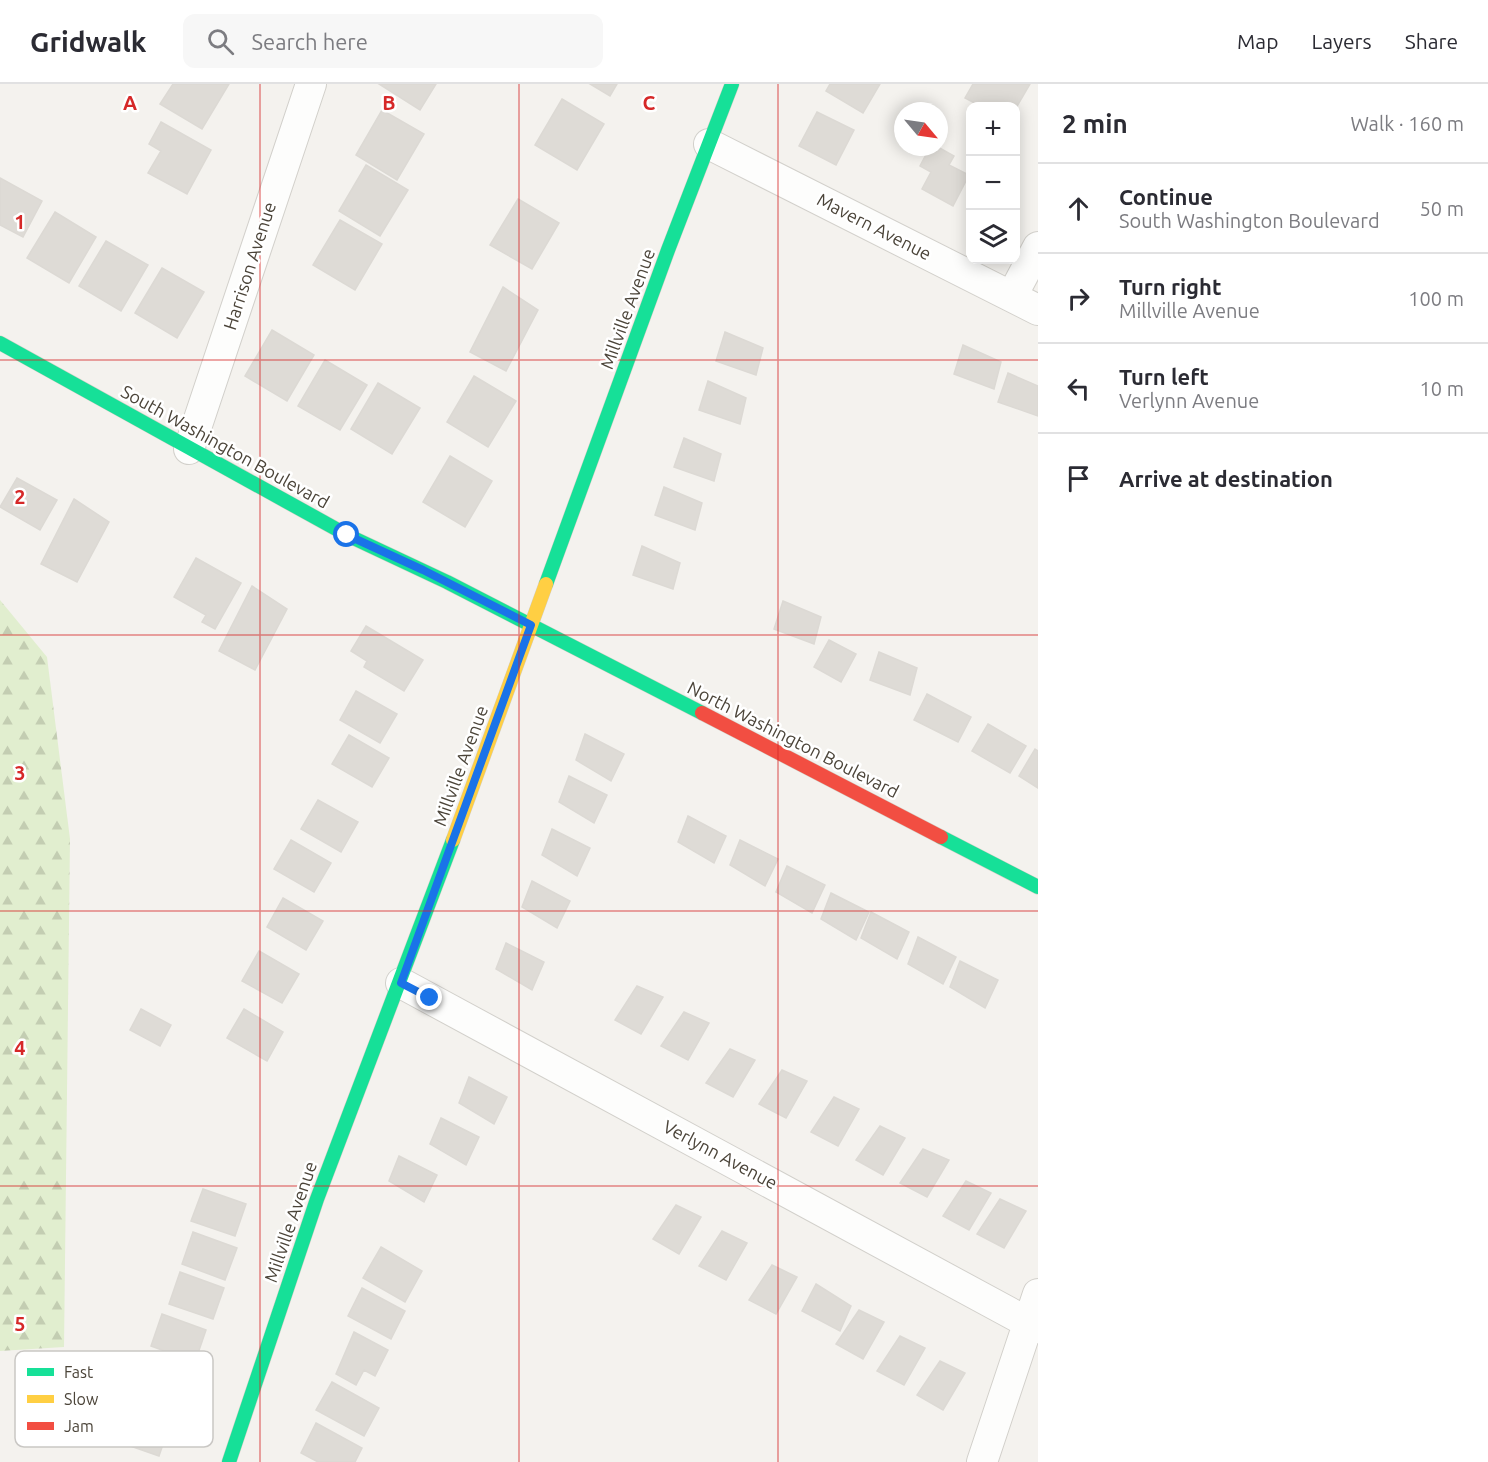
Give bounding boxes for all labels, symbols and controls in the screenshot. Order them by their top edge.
search box [183,14,603,68]
icon: search [204,25,237,58]
text: Gridwalk [30,26,147,57]
text: Search here [252,29,368,54]
text: Map [1237,29,1278,53]
text: Layers [1311,29,1372,53]
text: Share [1405,29,1458,53]
text: A [123,91,137,114]
text: B [382,91,396,114]
text: C [643,91,656,114]
north arrow [894,102,948,156]
map controls [966,102,1020,264]
button: + [966,102,1020,156]
text: 2 min [1062,109,1128,138]
text: Walk · 160 m [1351,112,1464,135]
button: − [966,156,1020,210]
text: Continue [1119,184,1213,209]
street label: Mavern Avenue [814,189,935,263]
icon: ahead [1062,192,1095,225]
text: 50 m [1420,197,1464,220]
street label: Harrison Avenue [219,199,279,332]
text: South Washington Boulevard [1119,209,1380,232]
text: 1 [14,210,26,233]
button: layers [966,210,1020,264]
street label: Millville Avenue [596,246,658,372]
text: Turn right [1119,274,1221,299]
icon: right [1062,282,1095,315]
text: 100 m [1408,287,1464,310]
text: Millville Avenue [1119,299,1260,322]
text: Turn left [1119,364,1209,389]
icon: left [1062,372,1095,405]
text: 10 m [1420,377,1464,400]
street label: South Washington Boulevard [118,381,333,512]
text: Verlynn Avenue [1119,389,1259,412]
icon: arrive [1062,462,1095,495]
text: Arrive at destination [1119,466,1333,491]
text: 2 [14,485,26,508]
route start [333,521,359,547]
street label: North Washington Boulevard [684,677,902,801]
street label: Millville Avenue [429,703,491,829]
text: 3 [14,761,26,784]
route end [416,984,442,1010]
text: 4 [14,1036,26,1059]
street label: Verlynn Avenue [660,1116,781,1193]
street label: Millville Avenue [260,1159,320,1285]
text: 5 [14,1312,26,1335]
legend [15,1351,213,1447]
text: Fast [64,1363,94,1381]
text: Slow [64,1390,99,1408]
text: Jam [64,1417,94,1435]

